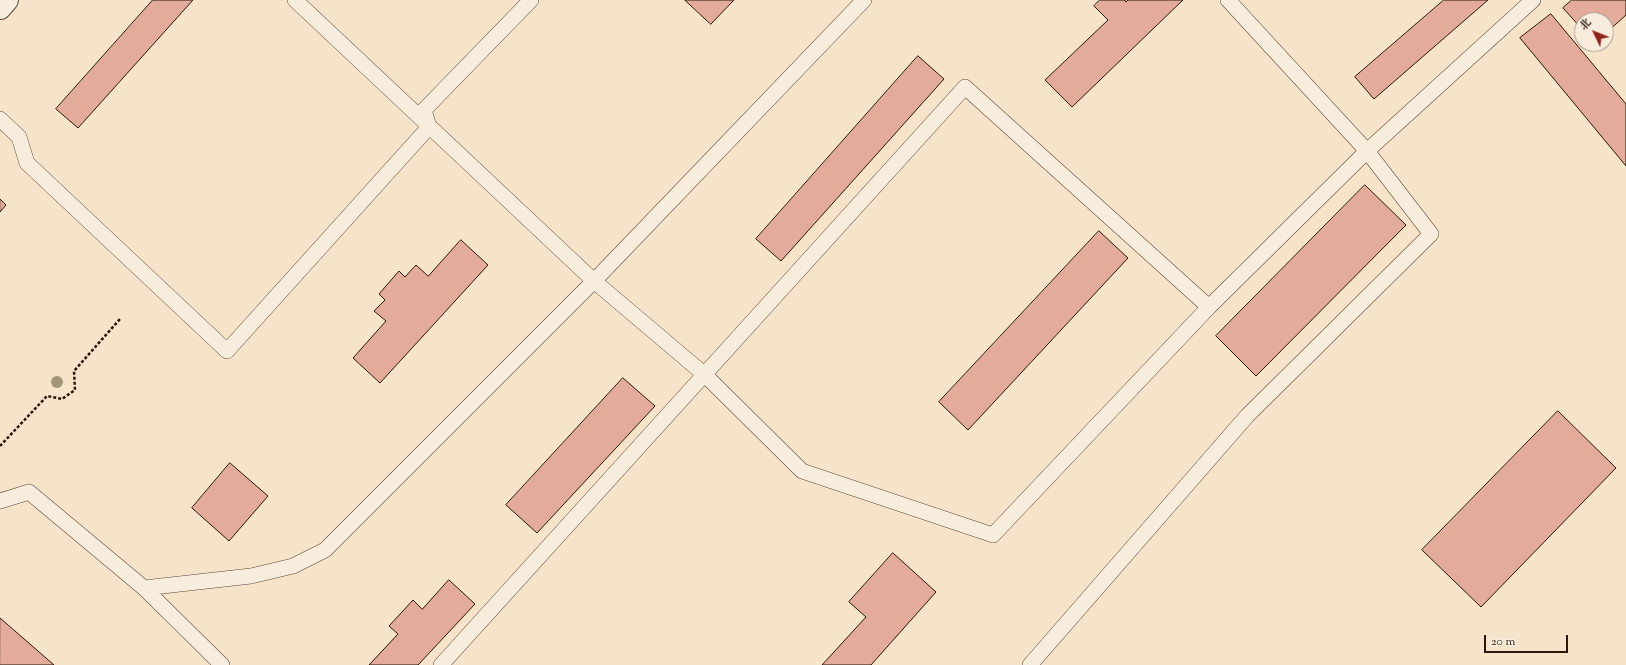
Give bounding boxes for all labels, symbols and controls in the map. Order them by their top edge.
north arrow [1574,12,1614,52]
text: 北 [1576,15,1596,34]
scale bar [1486,627,1570,653]
text: 20 m [1491,633,1515,651]

